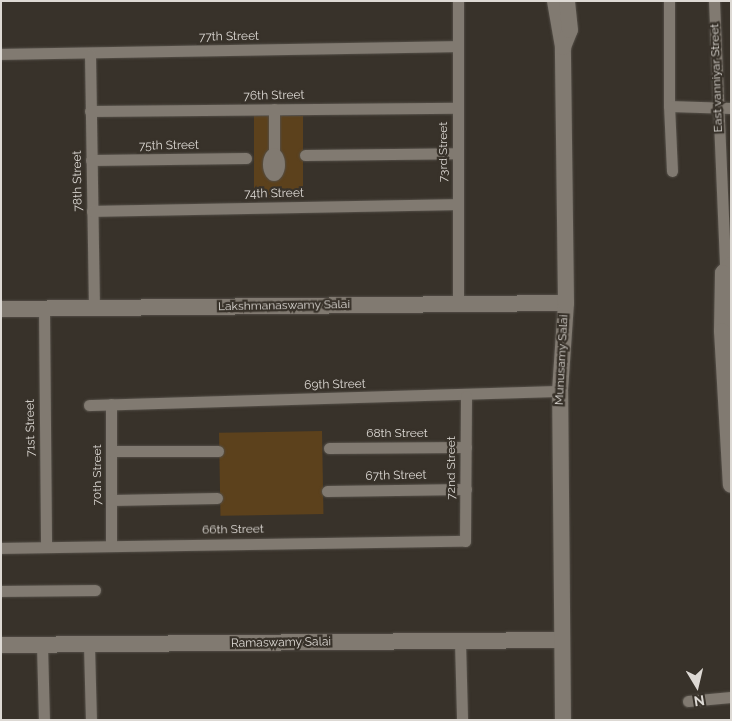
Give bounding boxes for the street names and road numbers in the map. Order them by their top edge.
street label: East vanniyar Street [708,23,726,133]
street label: 77th Street [199,29,259,45]
street label: 76th Street [243,88,305,104]
street label: 73rd Street [437,122,451,182]
street label: 75th Street [139,138,199,154]
street label: 78th Street [70,150,86,212]
street label: 74th Street [244,186,304,202]
street label: Lakshmanaswamy Salai [218,298,350,314]
street label: Munusamy Salai [552,314,572,406]
street label: 69th Street [304,377,366,393]
street label: 71st Street [23,399,39,457]
street label: 68th Street [366,427,428,441]
street label: 72nd Street [445,436,459,500]
street label: 70th Street [91,444,105,506]
street label: 67th Street [365,468,427,484]
street label: 66th Street [202,522,264,538]
street label: Ramaswamy Salai [231,635,331,651]

